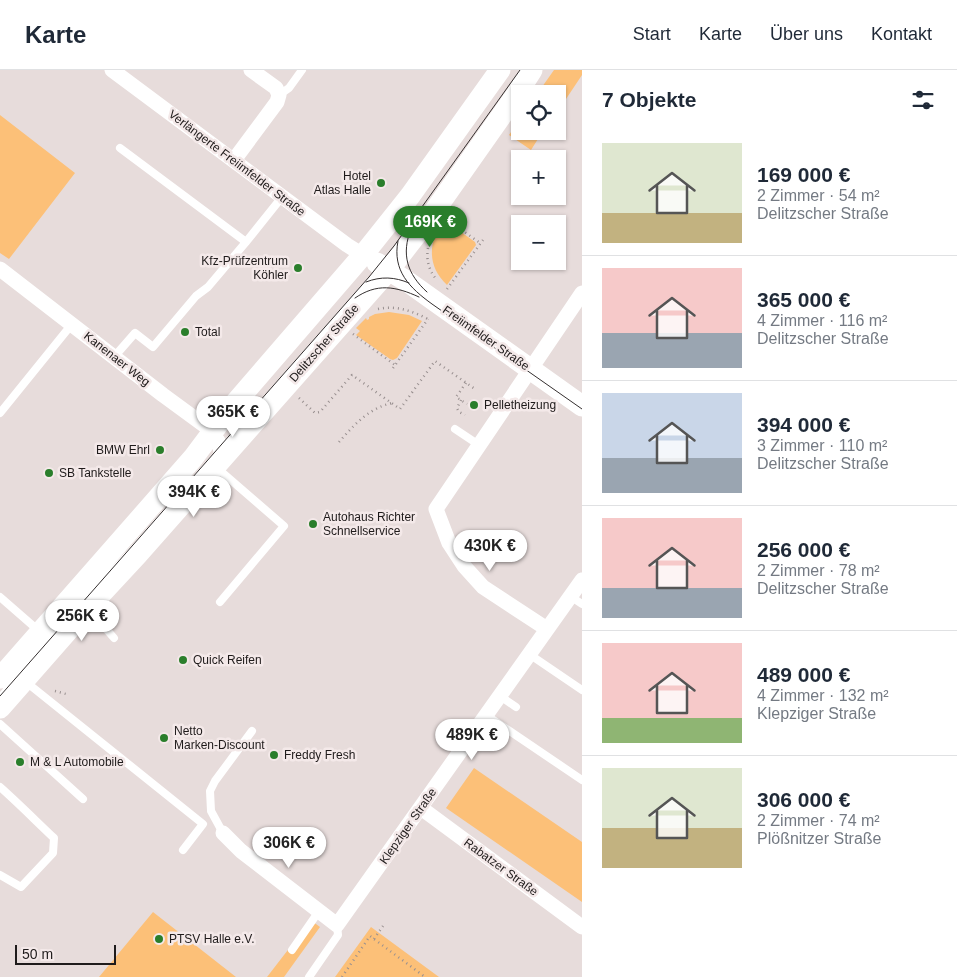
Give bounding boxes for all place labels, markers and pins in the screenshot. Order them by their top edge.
place label: Hotel Atlas Halle [314,169,371,197]
marker: Hotel Atlas Halle [375,177,387,189]
pin: 169K € [389,206,471,248]
place label: Kfz-Prüfzentrum Köhler [201,254,288,282]
marker: Kfz-Prüfzentrum Köhler [292,262,304,274]
place label: Total [195,325,220,339]
marker: Total [179,326,191,338]
pin: 365K € [192,396,274,438]
place label: Pelletheizung [484,398,556,412]
marker: Pelletheizung [468,399,480,411]
place label: BMW Ehrl [96,443,150,457]
marker: BMW Ehrl [154,444,166,456]
place label: SB Tankstelle [59,466,132,480]
marker: SB Tankstelle [43,467,55,479]
pin: 394K € [153,476,235,518]
place label: Autohaus Richter Schnellservice [323,510,415,538]
marker: Autohaus Richter Schnellservice [307,518,319,530]
pin: 430K € [449,530,531,572]
pin: 256K € [41,600,123,642]
place label: Quick Reifen [193,653,262,667]
marker: Quick Reifen [177,654,189,666]
pin: 489K € [431,718,513,761]
place label: Netto Marken-Discount [174,724,265,752]
marker: Netto Marken-Discount [158,732,170,744]
place label: Freddy Fresh [284,748,355,762]
marker: Freddy Fresh [268,749,280,761]
place label: M & L Automobile [30,755,124,769]
marker: M & L Automobile [14,756,26,768]
pin: 306K € [248,826,330,869]
place label: PTSV Halle e.V. [169,932,255,946]
marker: PTSV Halle e.V. [153,933,165,945]

